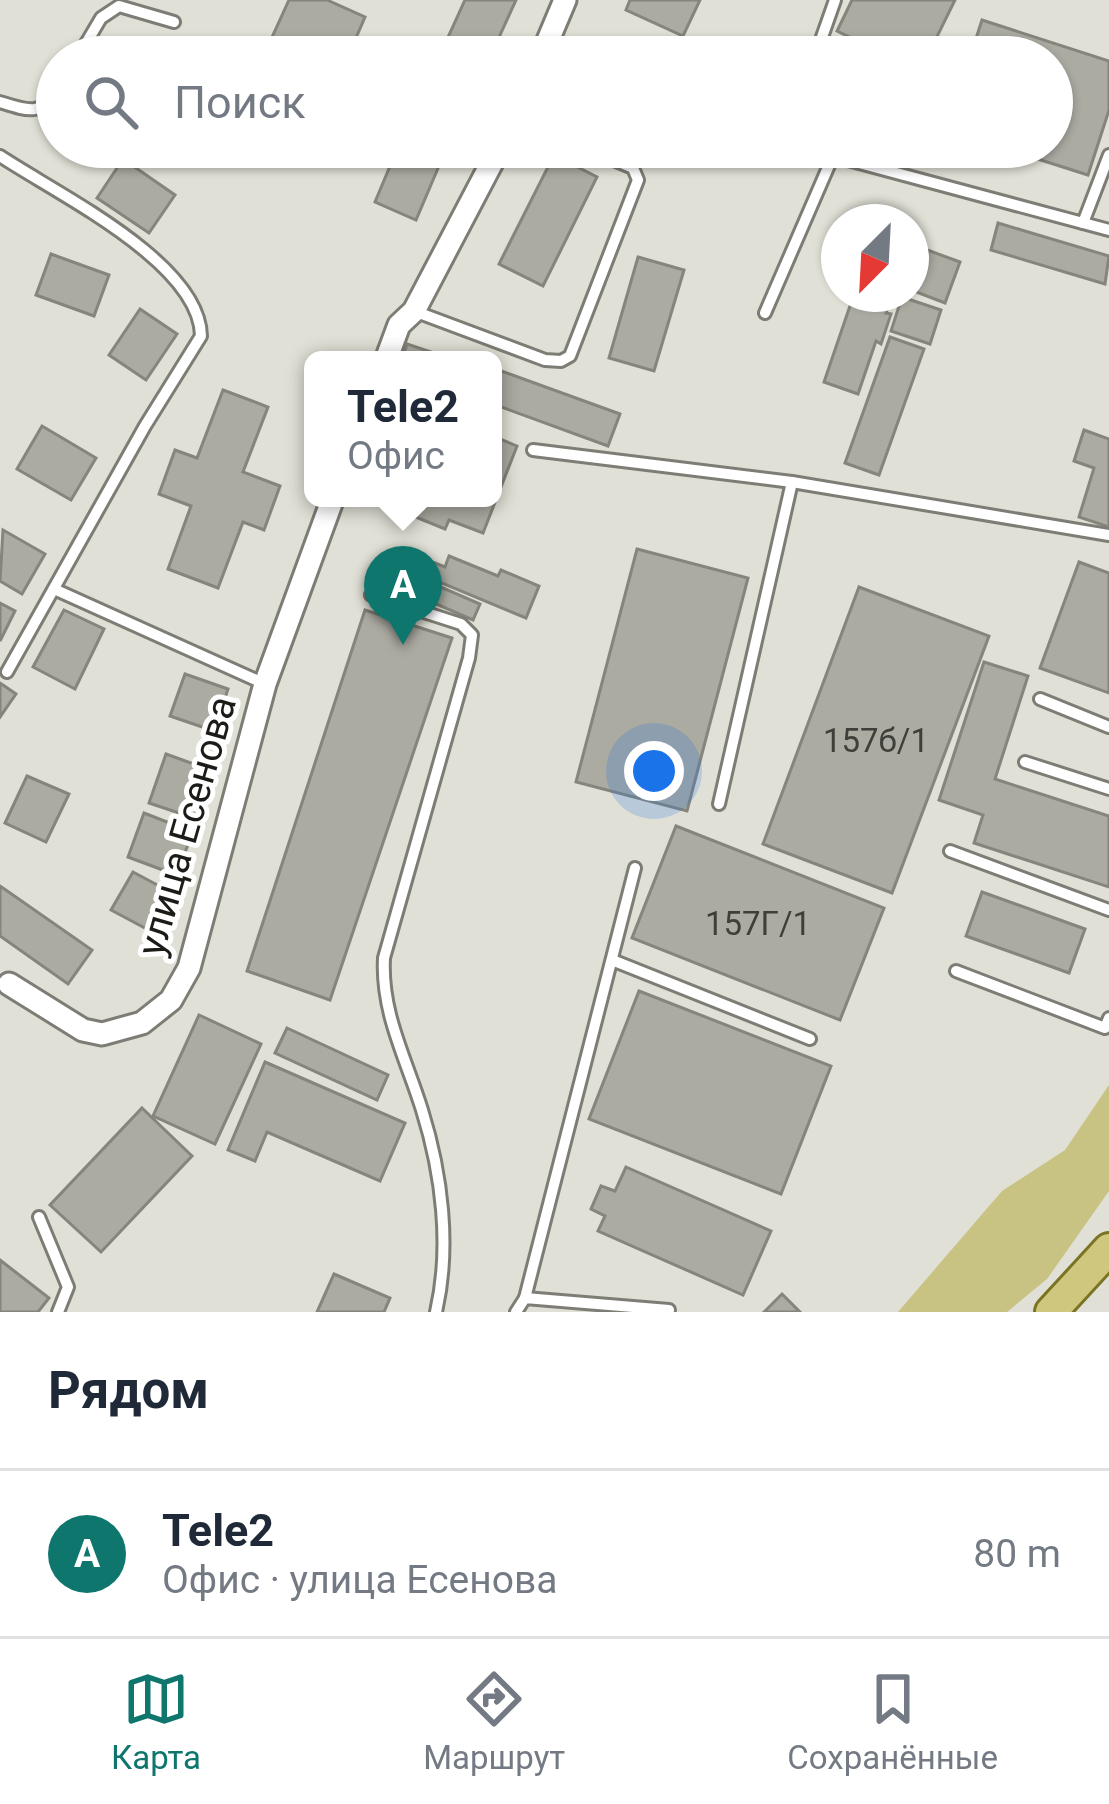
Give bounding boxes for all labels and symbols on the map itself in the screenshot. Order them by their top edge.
north arrow [821,204,929,312]
pin: A [364,546,442,645]
street label: улица Есенова [128,691,246,961]
house number: 157б/1 [823,721,929,760]
your location [624,741,684,801]
house number: 157Г/1 [705,904,811,943]

